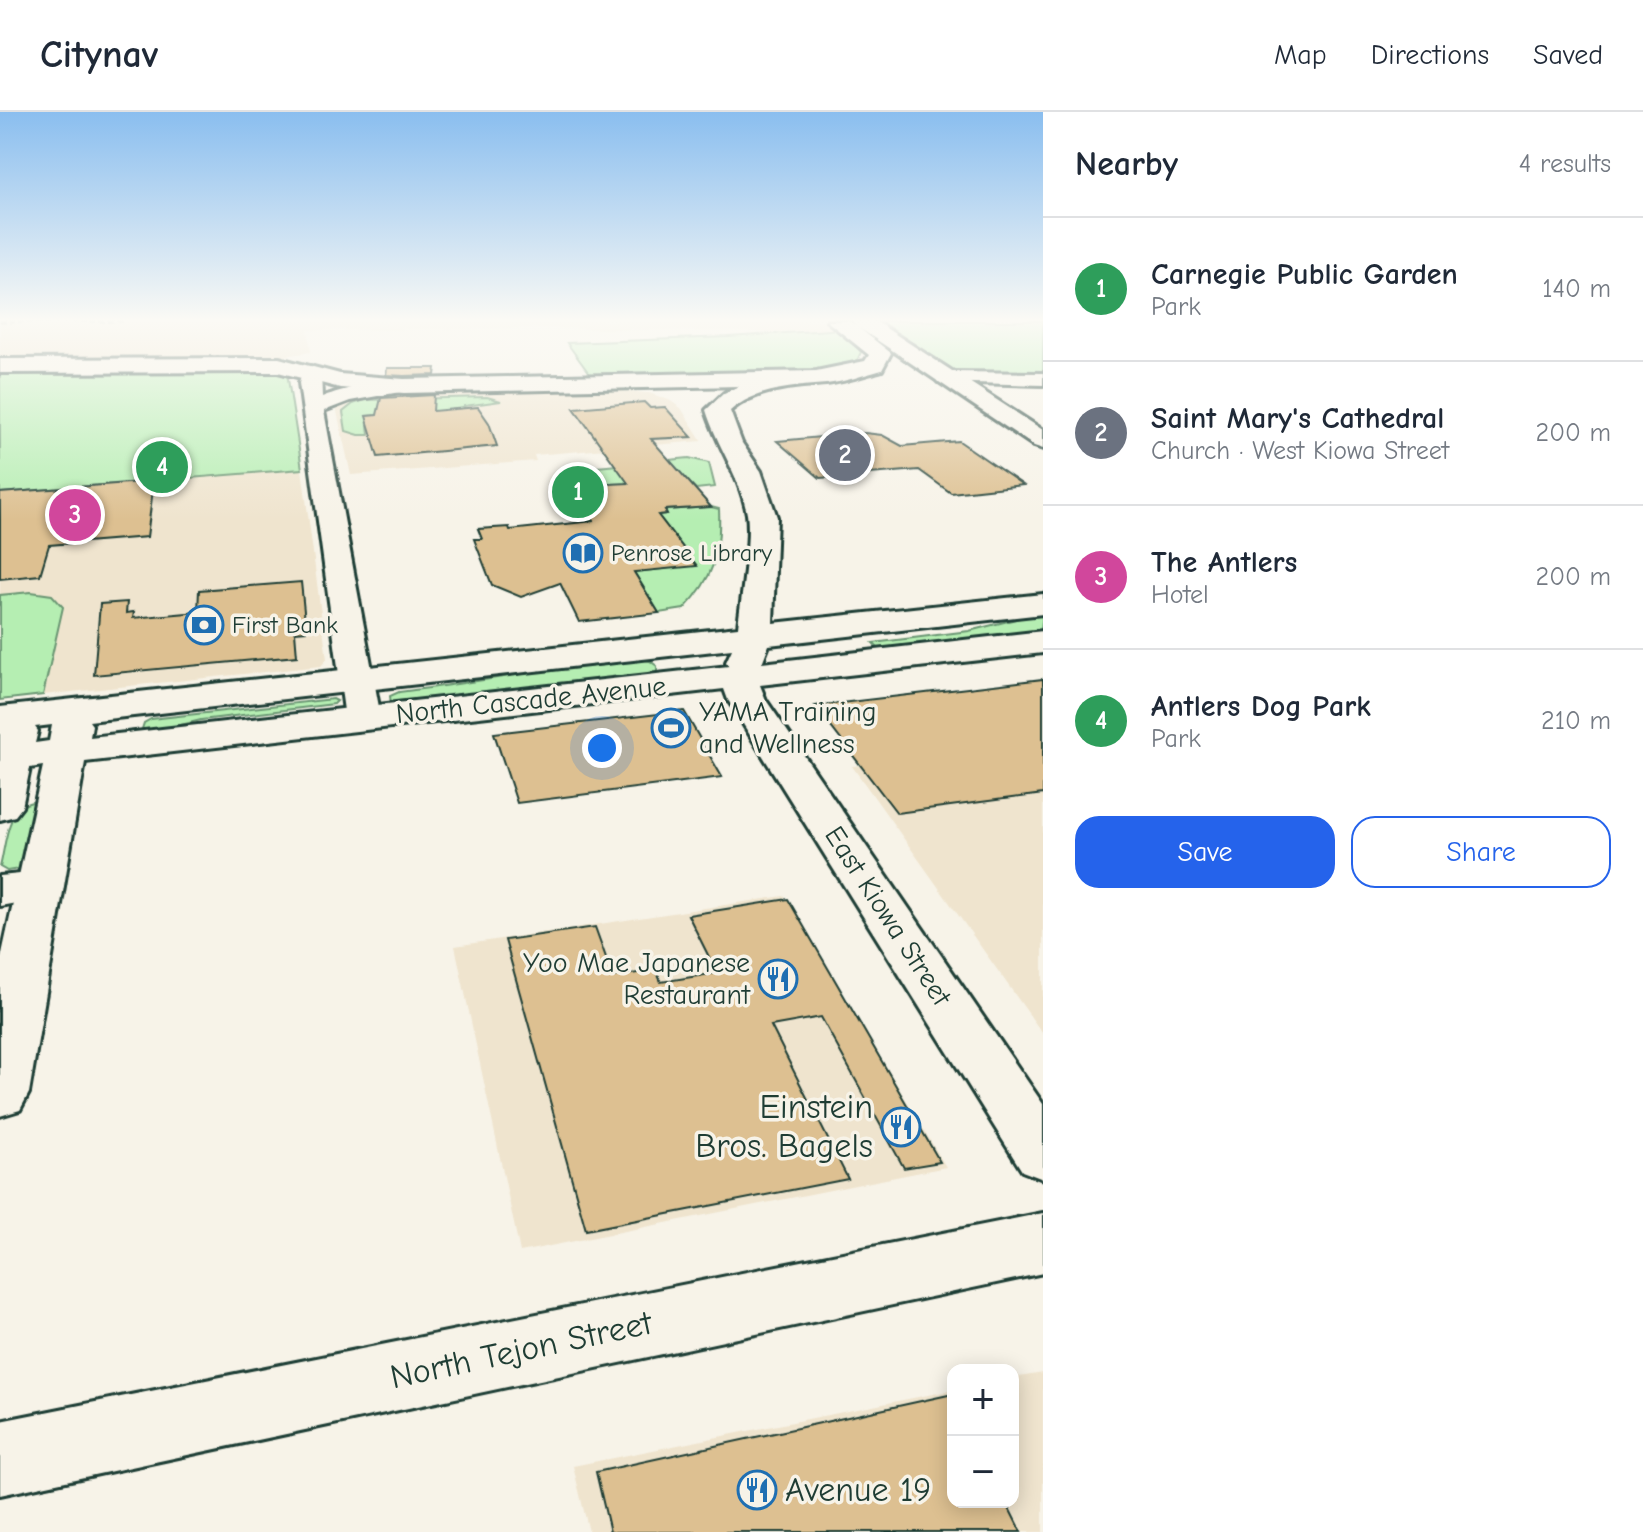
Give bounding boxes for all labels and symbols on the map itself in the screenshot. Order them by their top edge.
pin: 2 [819,425,871,485]
pin: 4 [136,437,188,497]
pin: 1 [552,462,604,522]
pin: 3 [49,485,101,545]
library icon: Penrose Library [562,532,604,574]
place label: Penrose Library [611,539,773,567]
bank icon: First Bank [183,604,225,646]
place label: First Bank [232,611,338,639]
street label: North Cascade Avenue [394,670,668,730]
place label: YAMA Training and Wellness [699,696,877,760]
sports icon: YAMA Training and Wellness [650,707,692,749]
your location [582,728,622,768]
street label: East Kiowa Street [818,820,958,1012]
place label: Yoo Mae Japanese Restaurant [523,947,751,1011]
restaurant icon: Yoo Mae Japanese Restaurant [757,958,799,1000]
place label: Einstein Bros. Bagels [695,1087,873,1166]
restaurant icon: Einstein Bros. Bagels [880,1106,922,1148]
street label: North Tejon Street [386,1302,657,1397]
restaurant icon: Avenue 19 [736,1469,778,1511]
place label: Avenue 19 [785,1470,931,1510]

